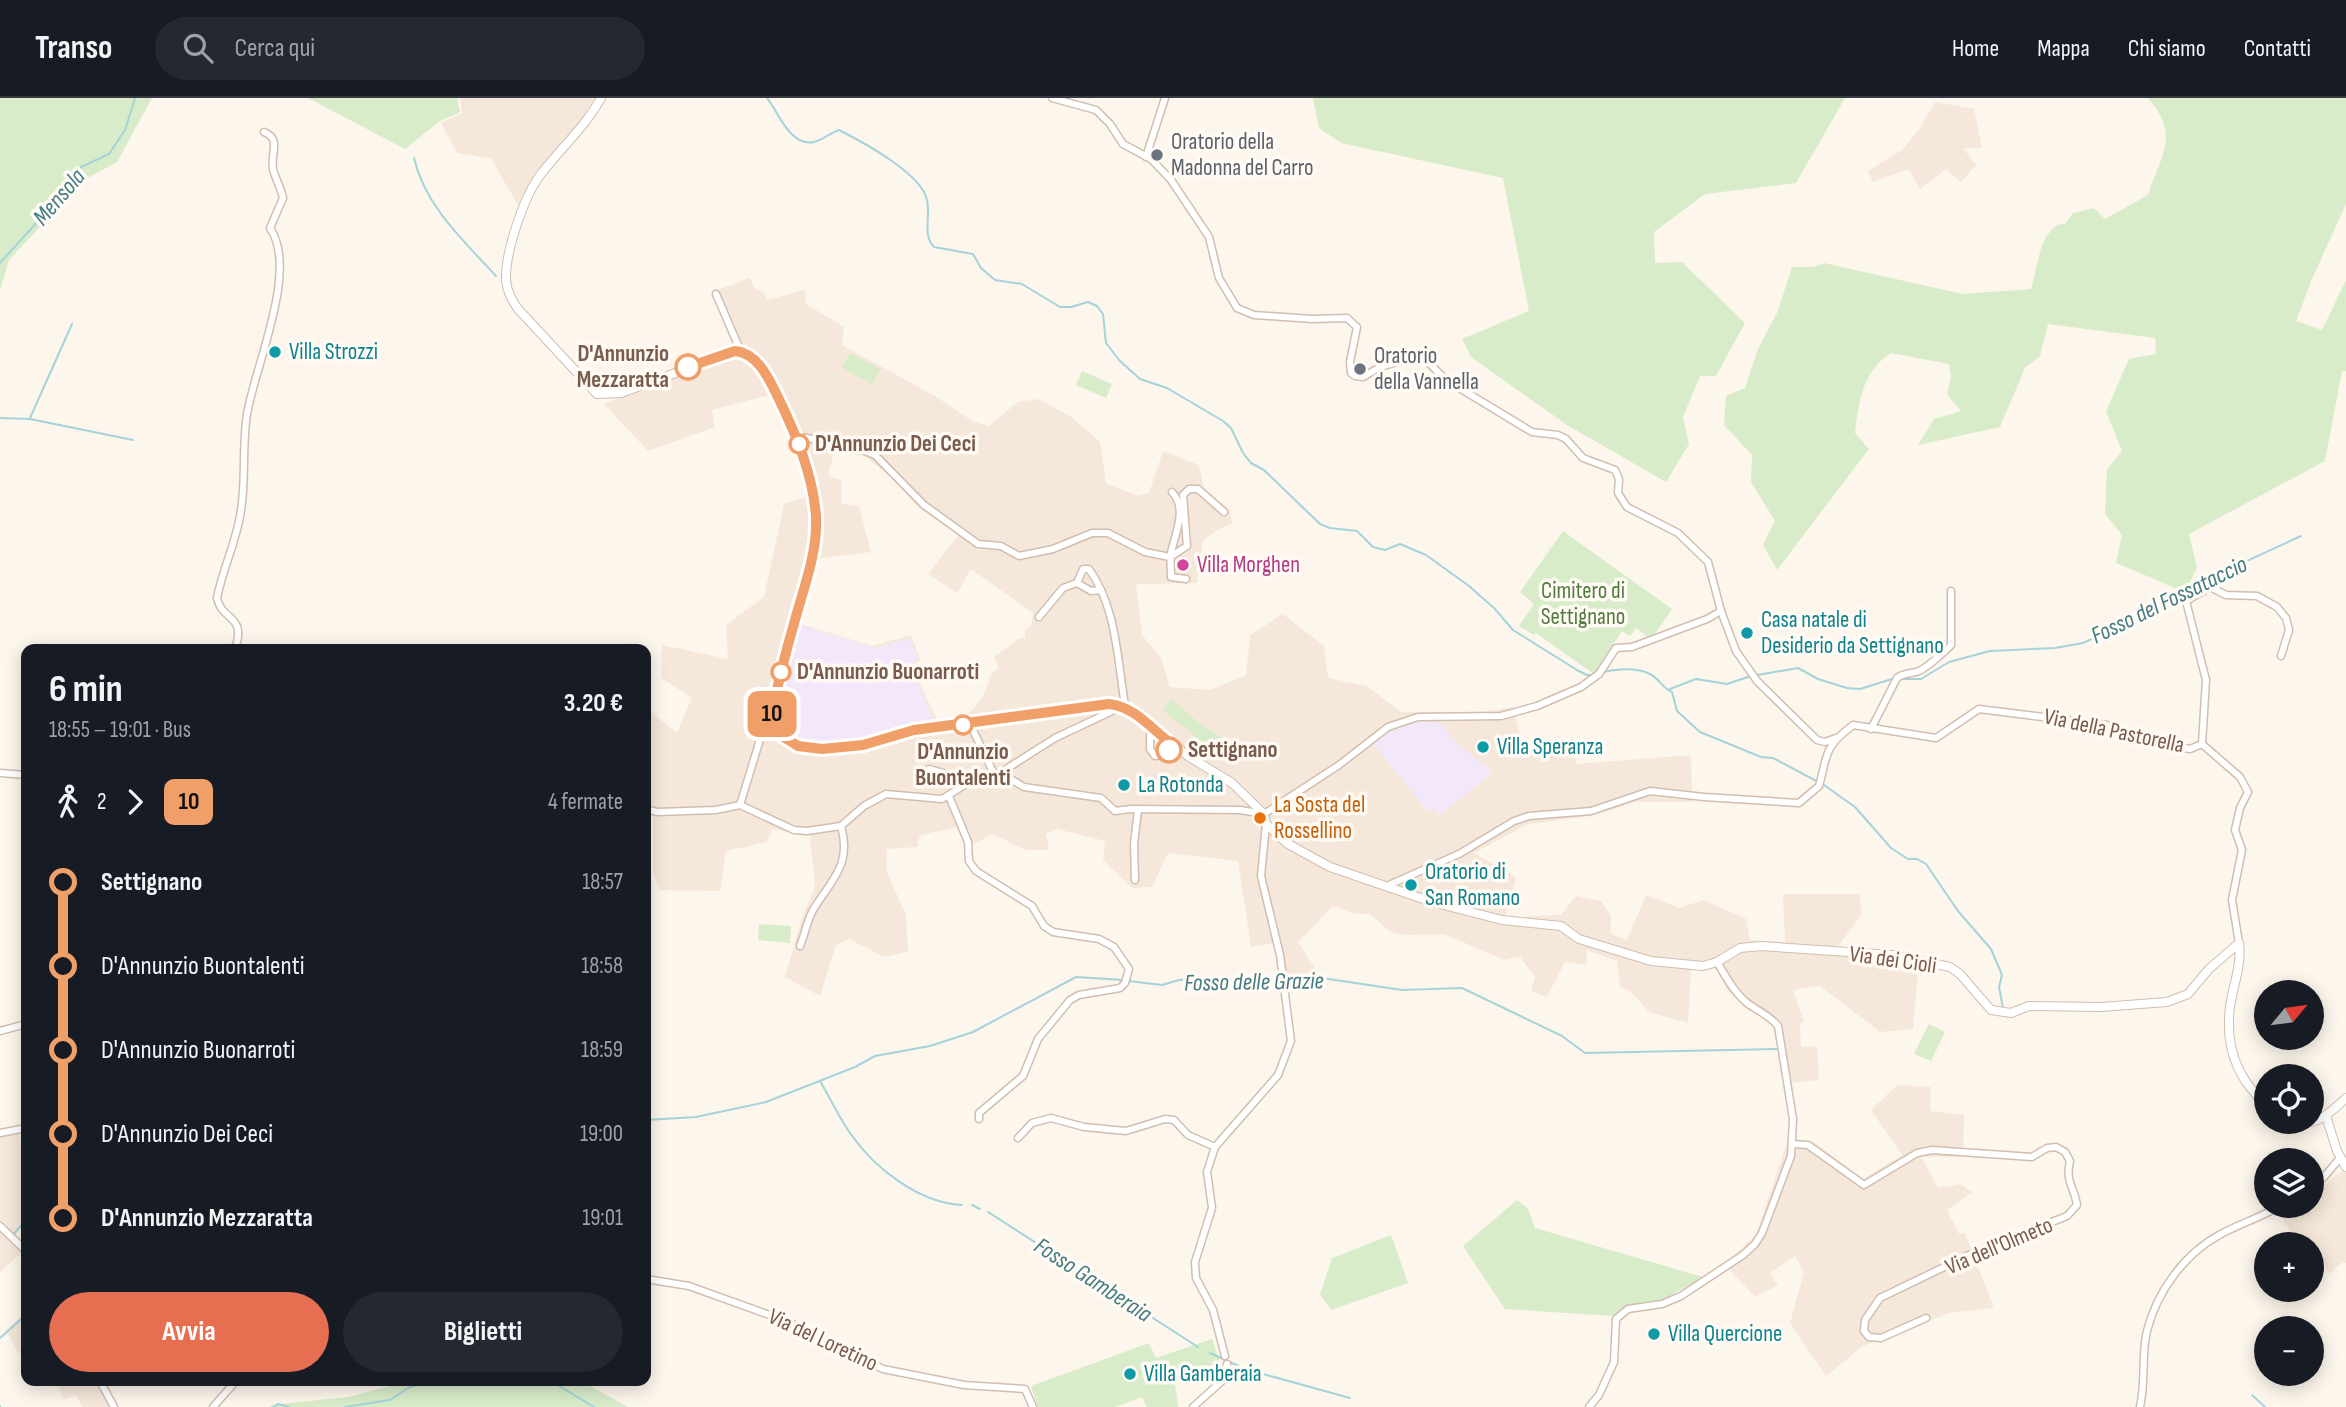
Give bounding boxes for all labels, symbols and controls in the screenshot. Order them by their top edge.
search box [155,17,645,80]
text: Transo [35,28,113,68]
icon: search [179,29,217,67]
text: Cerca qui [235,33,315,64]
text: Home [1952,34,1999,63]
text: Mappa [2037,34,2090,63]
text: Chi siamo [2128,34,2206,63]
text: Contatti [2244,34,2311,63]
place label: Oratorio della Madonna del Carro [1171,128,1314,182]
marker: Oratorio della Madonna del Carro [1149,147,1165,163]
water label: Mensola [27,163,92,231]
place label: Villa Strozzi [289,338,378,366]
place label: D'Annunzio Mezzaratta [577,340,669,394]
place label: Oratorio della Vannella [1374,342,1479,396]
marker: Villa Strozzi [267,344,283,360]
marker: D'Annunzio Mezzaratta [675,354,701,380]
marker: Oratorio della Vannella [1352,361,1368,377]
place label: D'Annunzio Dei Ceci [815,430,976,458]
marker: D'Annunzio Dei Ceci [789,434,809,454]
water label: Fosso del Fossataccio [2086,550,2252,650]
place label: Villa Morghen [1197,551,1300,579]
marker: Villa Morghen [1175,557,1191,573]
park label: Cimitero di Settignano [1541,577,1625,631]
place label: Casa natale di Desiderio da Settignano [1761,606,1944,660]
marker: Casa natale di Desiderio da Settignano [1739,625,1755,641]
place label: D'Annunzio Buonarroti [797,658,979,686]
marker: D'Annunzio Buonarroti [771,662,791,682]
text: 6 min [49,667,123,712]
text: 3.20 € [564,688,623,719]
line badge: 10 [740,691,804,737]
text: 10 [762,699,782,728]
street label: Via della Pastorella [2041,702,2187,760]
marker: D'Annunzio Buontalenti [953,715,973,735]
text: 18:55 – 19:01 · Bus [49,716,191,744]
place label: Villa Speranza [1497,733,1603,761]
place label: Settignano [1188,736,1278,764]
marker: Settignano [1156,737,1182,763]
place label: D'Annunzio Buontalenti [915,738,1011,792]
marker: Villa Speranza [1475,739,1491,755]
place label: La Rotonda [1138,771,1224,799]
marker: La Rotonda [1116,777,1132,793]
icon: walk [49,783,87,821]
icon: forward [116,783,154,821]
text: 10 [178,787,199,816]
text: 2 [97,788,106,816]
text: 4 fermate [548,788,623,816]
place label: La Sosta del Rossellino [1274,791,1365,845]
marker: La Sosta del Rossellino [1252,810,1268,826]
place label: Oratorio di San Romano [1425,858,1520,912]
text: Settignano [101,867,202,898]
text: 18:57 [582,868,623,896]
marker: Oratorio di San Romano [1403,877,1419,893]
street label: Via dei Cioli [1848,940,1938,980]
text: D'Annunzio Buontalenti [101,951,305,982]
text: 18:58 [581,952,623,980]
water label: Fosso delle Grazie [1184,966,1324,998]
north arrow [2254,980,2324,1050]
map controls [2254,980,2324,1386]
text: D'Annunzio Buonarroti [101,1035,295,1066]
text: 18:59 [581,1036,623,1064]
button: locate [2254,1064,2324,1134]
text: D'Annunzio Dei Ceci [101,1119,273,1150]
text: 19:00 [580,1120,623,1148]
button: layers [2254,1148,2324,1218]
text: D'Annunzio Mezzaratta [101,1203,313,1234]
text: 19:01 [582,1204,623,1232]
street label: Via dell'Olmeto [1941,1211,2057,1281]
water label: Fosso Gamberaia [1029,1231,1158,1329]
button: + [2254,1232,2324,1302]
button: Avvia [49,1292,329,1372]
button: Biglietti [343,1292,623,1372]
street label: Via del Loretino [764,1302,882,1378]
button: − [2254,1316,2324,1386]
place label: Villa Quercione [1668,1320,1782,1348]
marker: Villa Quercione [1646,1326,1662,1342]
place label: Villa Gamberaia [1144,1360,1262,1388]
marker: Villa Gamberaia [1122,1366,1138,1382]

